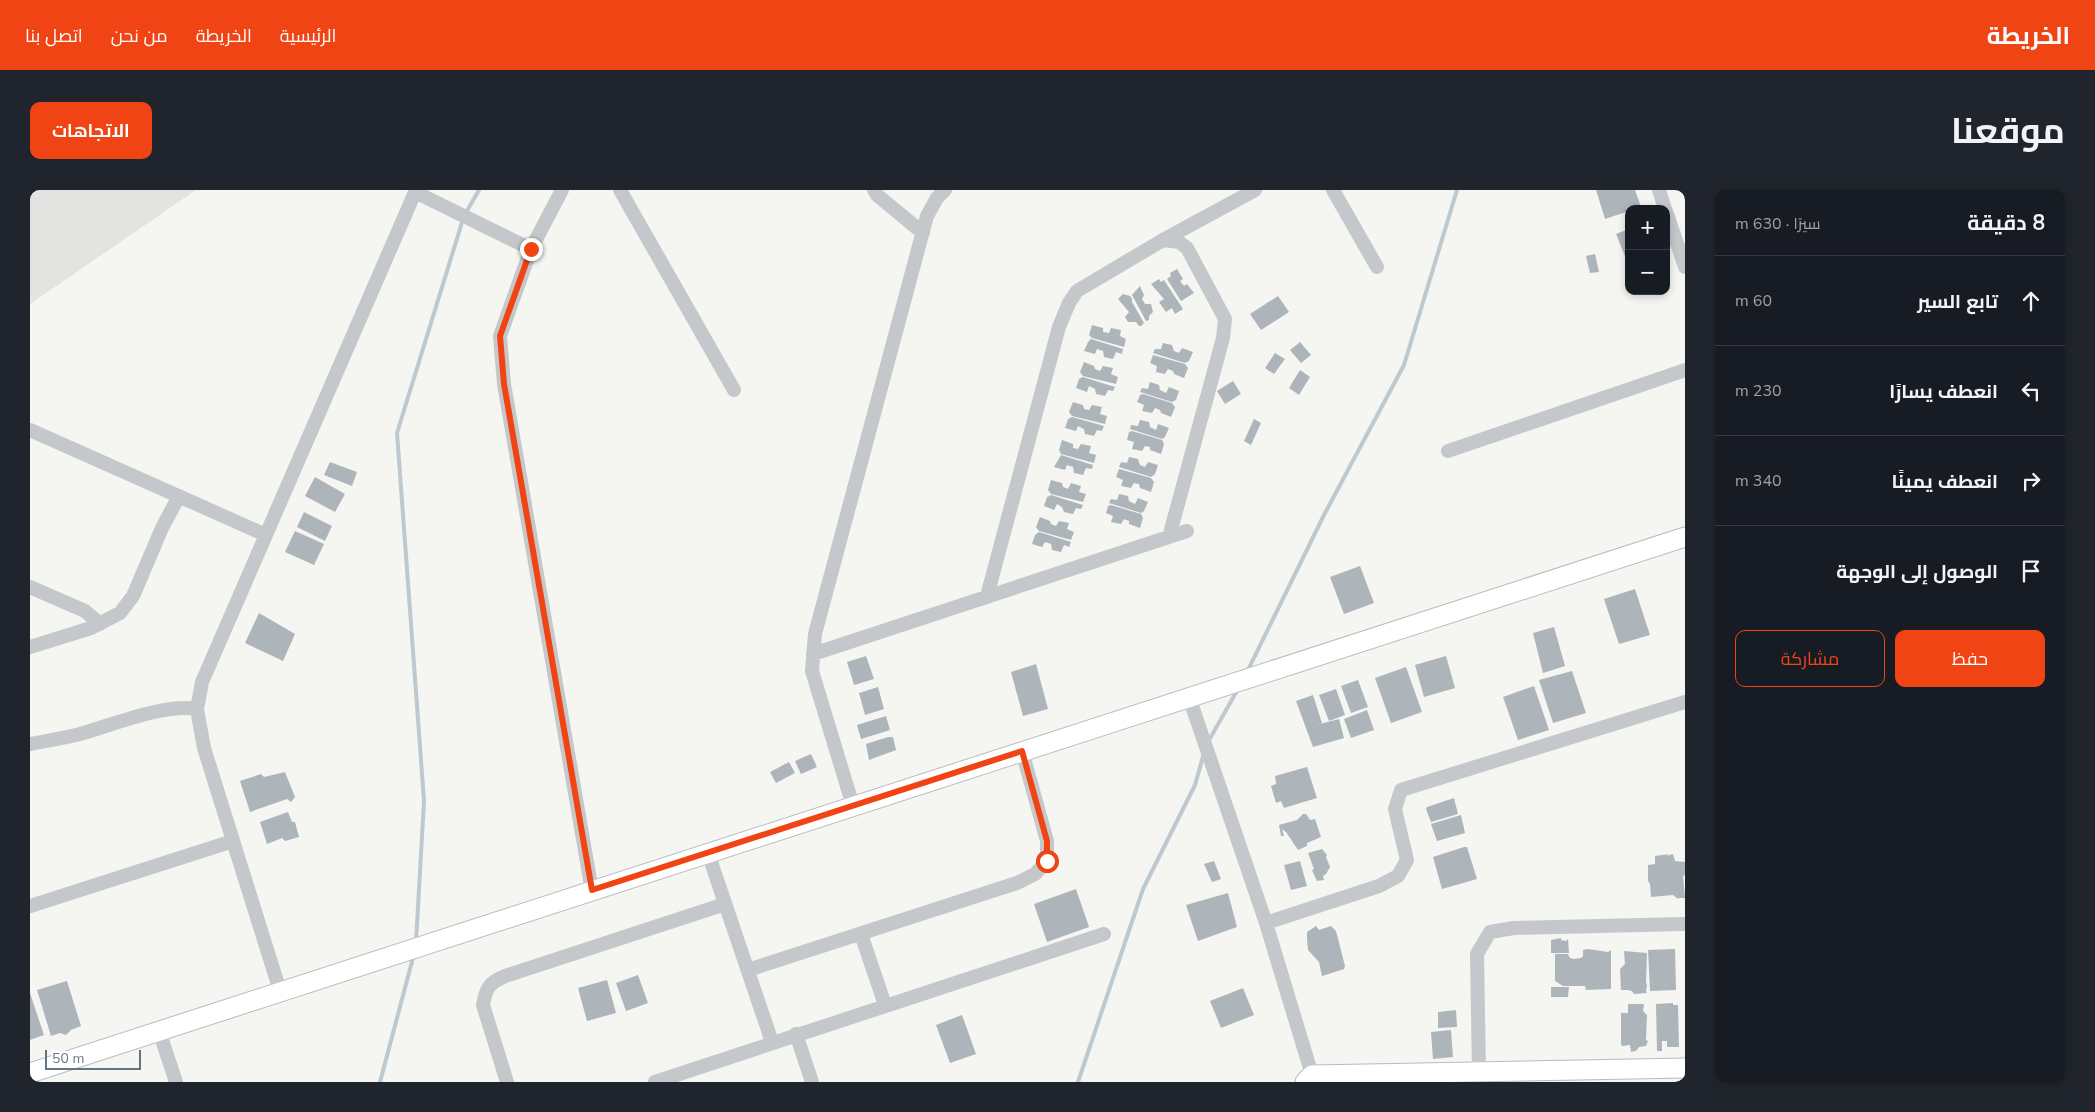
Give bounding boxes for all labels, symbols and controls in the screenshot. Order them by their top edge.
text: الخريطة [1987,20,2070,52]
text: اتصل بنا [25,24,83,48]
text: من نحن [111,24,168,48]
text: الخريطة [196,24,252,48]
text: الرئيسية [280,24,336,48]
button: الاتجاهات [30,102,152,159]
text: موقعنا [1951,108,2065,155]
map controls [1625,205,1670,295]
button: + [1625,205,1670,250]
text: 8 دقيقة [1967,209,2045,237]
text: سيرًا · 630 m [1735,213,1821,235]
route end [520,238,543,261]
button: − [1625,250,1670,295]
icon: ahead [2017,287,2045,315]
text: تابع السير [1917,289,1998,315]
text: 60 m [1735,290,1772,312]
icon: left [2017,377,2045,405]
text: انعطف يسارًا [1889,379,1998,405]
text: 230 m [1735,380,1782,402]
icon: right [2017,467,2045,495]
text: انعطف يمينًا [1892,469,1998,495]
text: 340 m [1735,470,1782,492]
icon: arrive [2017,557,2045,585]
text: الوصول إلى الوجهة [1836,559,1998,585]
button: مشاركة [1735,630,1885,687]
button: حفظ [1895,630,2045,687]
route start [1036,850,1059,873]
scale bar [45,1047,141,1070]
text: 50 m [52,1049,84,1068]

